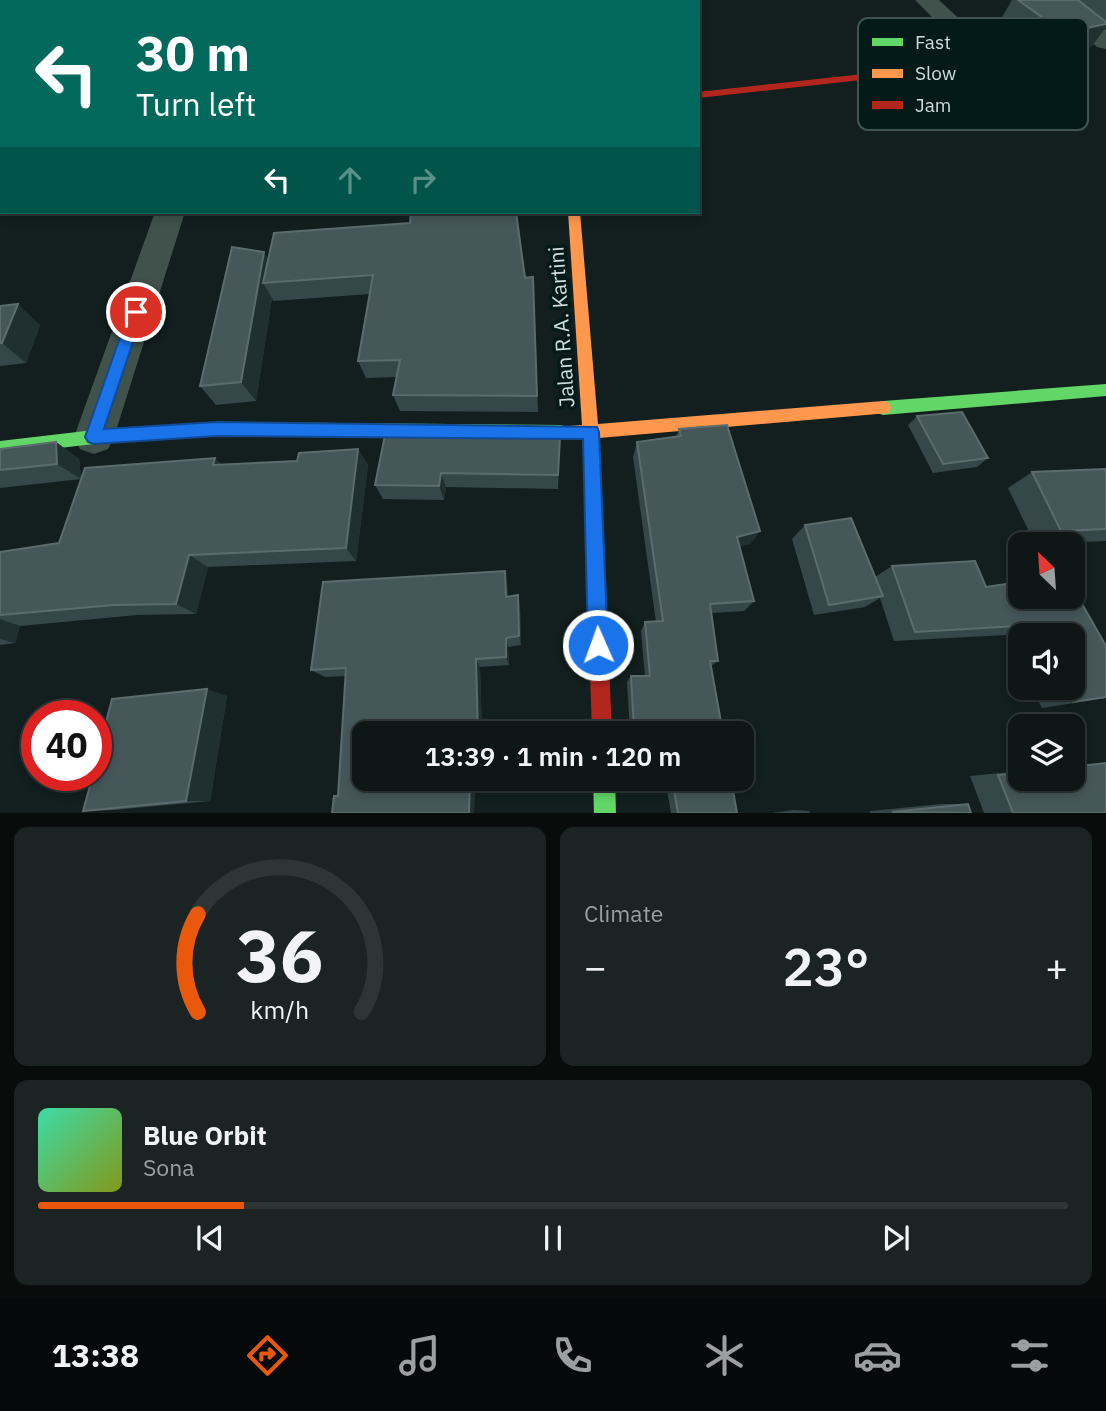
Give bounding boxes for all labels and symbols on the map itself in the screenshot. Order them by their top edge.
legend [858,18,1088,130]
text: Fast [915,30,951,54]
text: Slow [915,61,956,85]
text: Jam [915,93,951,117]
street label: Jalan R.A. Kartini [541,246,581,409]
pin [106,282,166,342]
north arrow [1008,532,1085,609]
position arrow [561,608,635,682]
speed limit sign: 40 [21,700,112,791]

